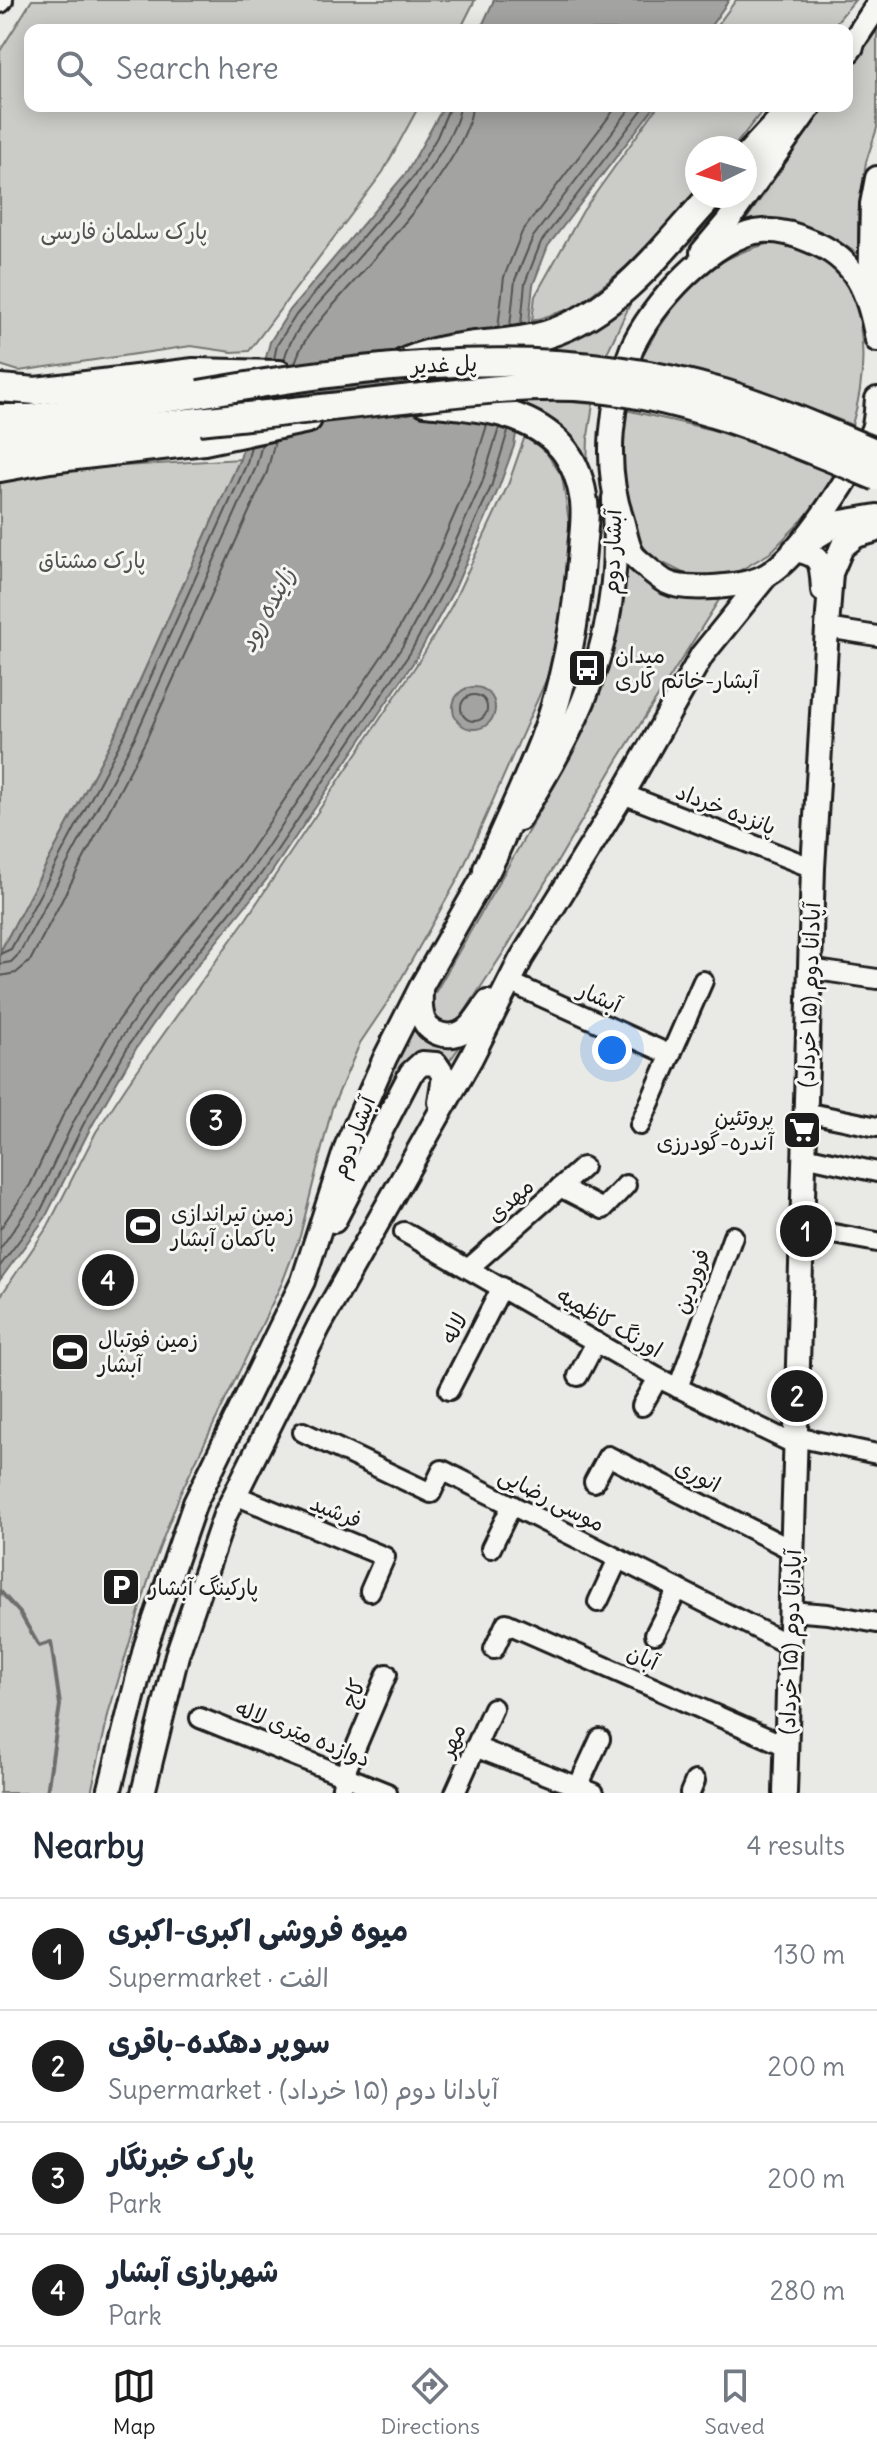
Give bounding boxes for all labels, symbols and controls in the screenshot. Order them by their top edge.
search box [24,24,853,112]
icon: search [52,46,96,90]
text: Search here [116,49,279,87]
north arrow [685,136,757,208]
park label: پارک سلمان فارسی [41,217,207,246]
street label: پل غدیر [408,349,478,380]
street label: آبشار دوم [597,507,632,595]
park label: پارک مشتاق [38,546,146,575]
water label: زاینده رود [231,561,301,657]
place label: میدان آبشار-خاتم کاری [615,641,760,697]
bus stop icon: میدان آبشار-خاتم کاری [566,647,608,689]
street label: پانزده خرداد [671,777,780,842]
street label: آپادانا دوم (۱۵ خرداد) [792,900,830,1088]
street label: آبشار [572,974,627,1019]
your location [592,1030,632,1070]
pin: 3 [190,1090,242,1150]
street label: آبشار دوم [325,1091,386,1183]
place label: پروتئین آندره-گودرزی [656,1103,776,1156]
supermarket icon: پروتئین آندره-گودرزی [781,1109,823,1151]
street label: مهدی [481,1172,539,1228]
place label: زمین تیراندازی باکمان آبشار [169,1199,294,1252]
pin: 1 [780,1201,832,1261]
sports icon: زمین تیراندازی باکمان آبشار [122,1205,164,1247]
street label: فروردین [666,1245,716,1317]
pin: 4 [82,1250,134,1310]
street label: اورنگ کاظمیه [552,1281,668,1363]
street label: لاله [434,1308,474,1348]
place label: زمین فوتبال آبشار [96,1325,198,1378]
sports icon: زمین فوتبال آبشار [49,1331,91,1373]
pin: 2 [771,1366,823,1426]
street label: انوری [670,1452,726,1498]
street label: موسی رضایی [494,1460,610,1539]
street label: فرشید [306,1488,366,1534]
street label: آپادانا دوم (۱۵ خرداد) [773,1547,811,1735]
parking icon: پارکینگ آبشار [100,1566,142,1608]
place label: پارکینگ آبشار [147,1573,258,1602]
street label: آبان [623,1638,665,1677]
street label: کاج [334,1674,372,1712]
street label: دوازده متری لاله [231,1693,375,1773]
street label: مهر [432,1719,472,1763]
text: Nearby [32,1824,145,1867]
text: 4 results [747,1829,845,1862]
text: میوه فروشی اکبری-اکبری [108,1911,408,1949]
text: 1 [53,1938,63,1971]
text: 130 m [774,1938,845,1971]
text: Supermarket · الفت [108,1961,329,1994]
text: سوپر دهکده-باقری [108,2023,330,2061]
text: 2 [51,2050,65,2083]
text: 200 m [768,2050,845,2083]
text: Supermarket · آپادانا دوم (۱۵ خرداد) [108,2073,498,2106]
text: پارک خبرنگار [108,2140,254,2178]
text: 3 [51,2162,65,2195]
text: 200 m [768,2162,845,2195]
text: Park [108,2187,162,2220]
text: شهربازی آبشار [108,2252,278,2290]
text: 4 [50,2274,66,2307]
text: 280 m [770,2274,845,2307]
text: Park [108,2299,162,2332]
tab: Map [112,2364,156,2440]
tab: Directions [381,2364,480,2440]
tab: Saved [704,2364,765,2440]

